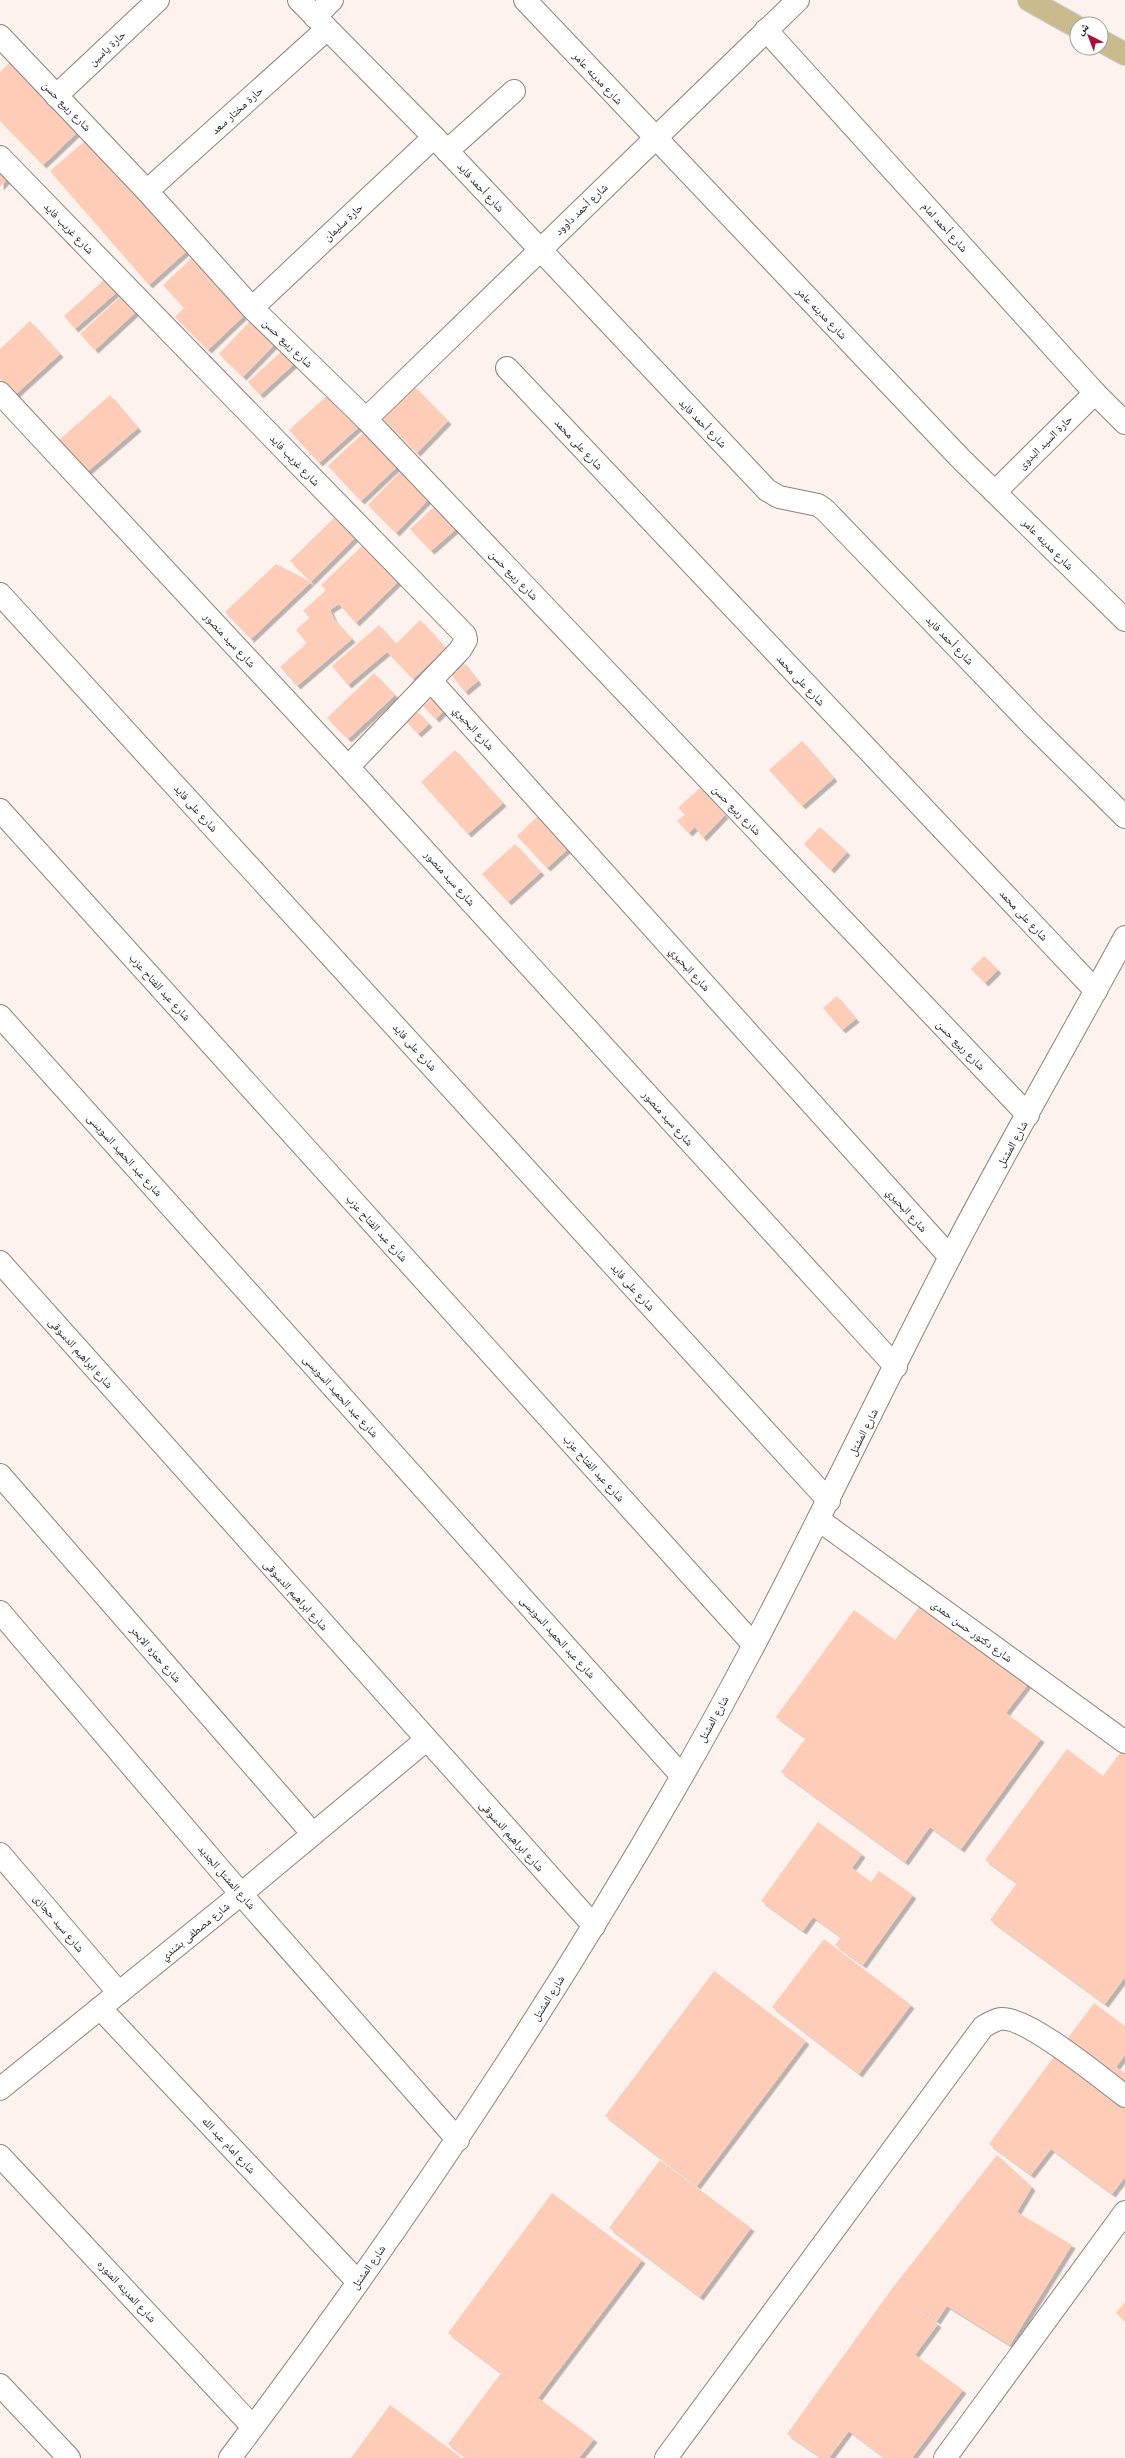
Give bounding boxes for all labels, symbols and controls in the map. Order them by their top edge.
north arrow [1069,16,1109,56]
text: ش [1074,20,1092,38]
street label: حارة ياسين [86,28,129,69]
street label: شارع مدينه عامر [569,49,625,107]
street label: شارع ربيع حسن [40,79,94,134]
street label: حارة مختار سعد [209,84,265,136]
street label: شارع أحمد فايد [454,159,507,215]
street label: شارع أحمد داوود [552,180,610,238]
street label: شارع أحمد امام [919,199,971,255]
street label: شارع غريب فايد [41,200,96,257]
street label: حارة سليمان [321,201,366,244]
street label: شارع مدينه عامر [793,284,850,342]
street label: شارع ربيع حسن [260,316,315,370]
street label: شارع أحمد فايد [676,396,730,450]
street label: حارة السيد البدوى [1016,413,1075,472]
street label: شارع على محمد [552,416,606,473]
street label: شارع غريب فايد [267,432,322,489]
street label: شارع مدينه عامر [1019,515,1076,573]
street label: شارع ربيع حسن [487,548,541,603]
street label: شارع سيد منصور [200,610,258,670]
street label: شارع أحمد فايد [923,613,977,667]
street label: شارع على محمد [774,652,828,709]
street label: شارع البحيري [449,704,497,754]
street label: شارع على فايد [171,782,220,835]
street label: شارع ربيع حسن [710,783,764,838]
street label: شارع سيد منصور [421,847,478,909]
street label: شارع على محمد [997,887,1051,944]
street label: شارع البحيري [665,945,713,995]
street label: شارع عبد الفتاح عزب [126,951,193,1023]
street label: شارع ربيع حسن [934,1018,988,1073]
street label: شارع على فايد [390,1021,439,1074]
street label: شارع سيد منصور [639,1087,696,1149]
street label: شارع عبد الحميد السويسى [84,1112,165,1199]
street label: شارع المشتل [994,1119,1031,1170]
street label: شارع البحيري [882,1186,930,1236]
street label: شارع عبد الفتاح عزب [343,1192,410,1264]
street label: شارع على فايد [608,1261,657,1314]
street label: شارع ابراهيم الدسوقى [45,1316,116,1392]
street label: شارع عبد الحميد السويسى [300,1353,381,1440]
street label: شارع المشتل [846,1406,881,1458]
street label: شارع عبد الفتاح عزب [560,1432,627,1504]
street label: شارع ابراهيم الدسوقى [260,1558,331,1634]
street label: شارع عبد الحميد السويسى [517,1594,598,1681]
street label: شارع دكتور حسن حمدى [929,1598,1015,1665]
street label: شارع حمزه الابحر [127,1623,184,1685]
street label: شارع المشتل [695,1694,732,1745]
street label: شارع ابراهيم الدسوقى [476,1799,547,1875]
street label: شارع المشتل الجديد [195,1843,258,1912]
street label: شارع سيد حجازى [31,1892,87,1955]
street label: شارع مصطفى بشندي [158,1900,234,1965]
street label: شارع المشتل [529,1973,568,2023]
street label: شارع امام عبد الله [199,2114,258,2176]
street label: شارع المشتل [348,2243,388,2292]
street label: شارع المدينه المنوره [95,2258,159,2325]

